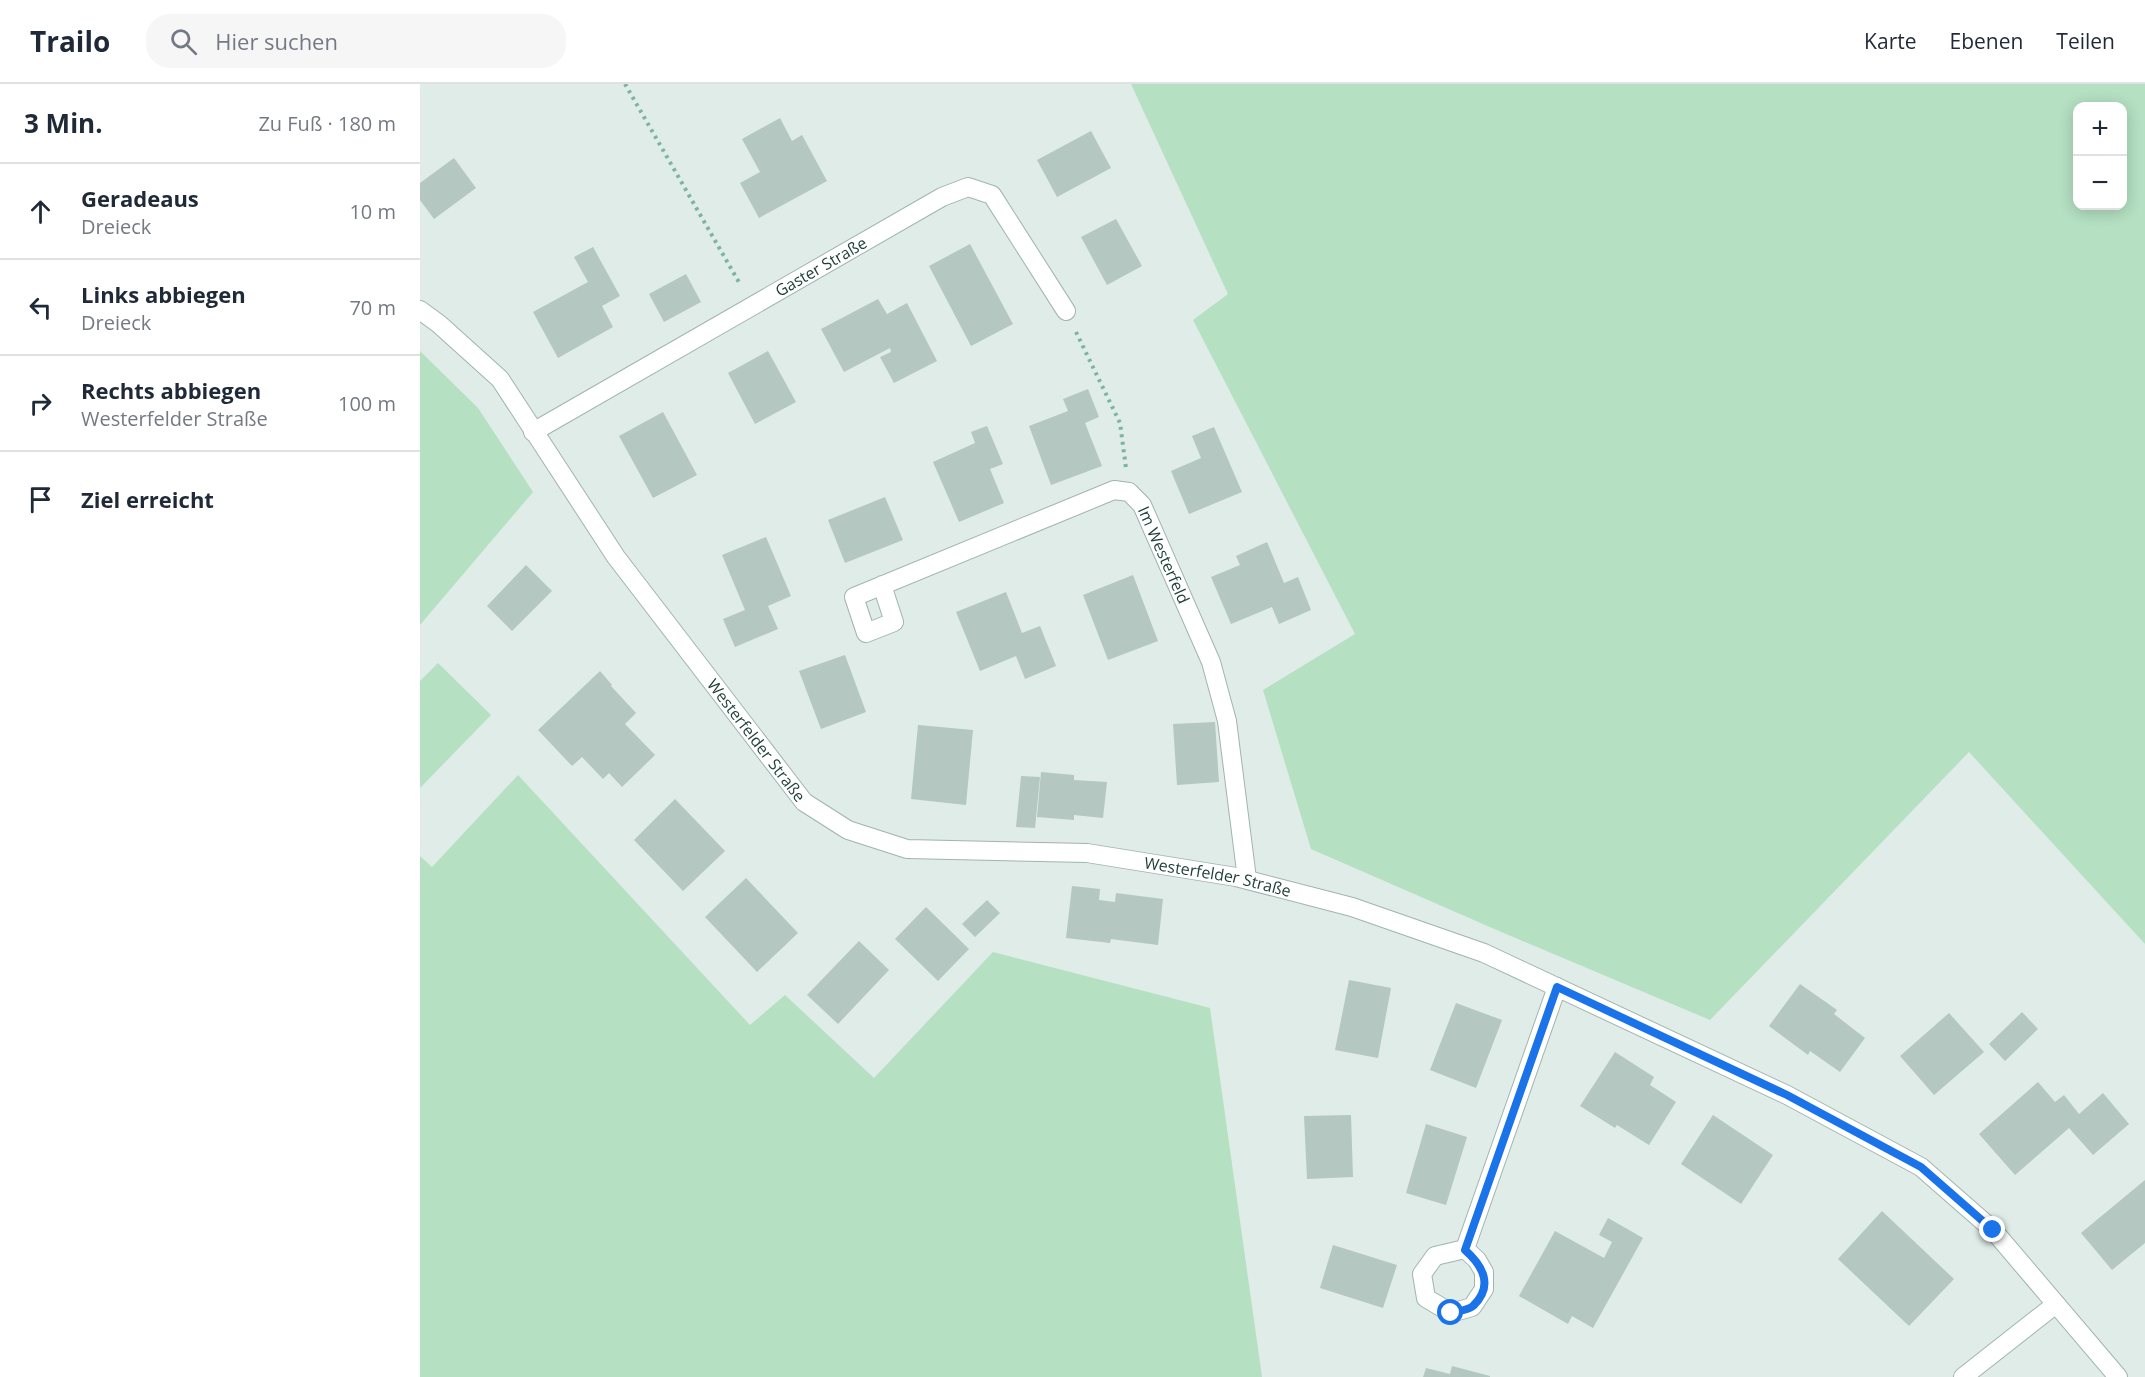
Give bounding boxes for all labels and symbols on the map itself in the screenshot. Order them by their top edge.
street label: Gaster Straße [771,232,871,302]
street label: Im Westerfeld [1133,503,1195,607]
street label: Westerfelder Straße [702,674,811,806]
street label: Westerfelder Straße [1143,851,1294,902]
route end [1979,1216,2005,1242]
route start [1437,1299,1463,1325]

